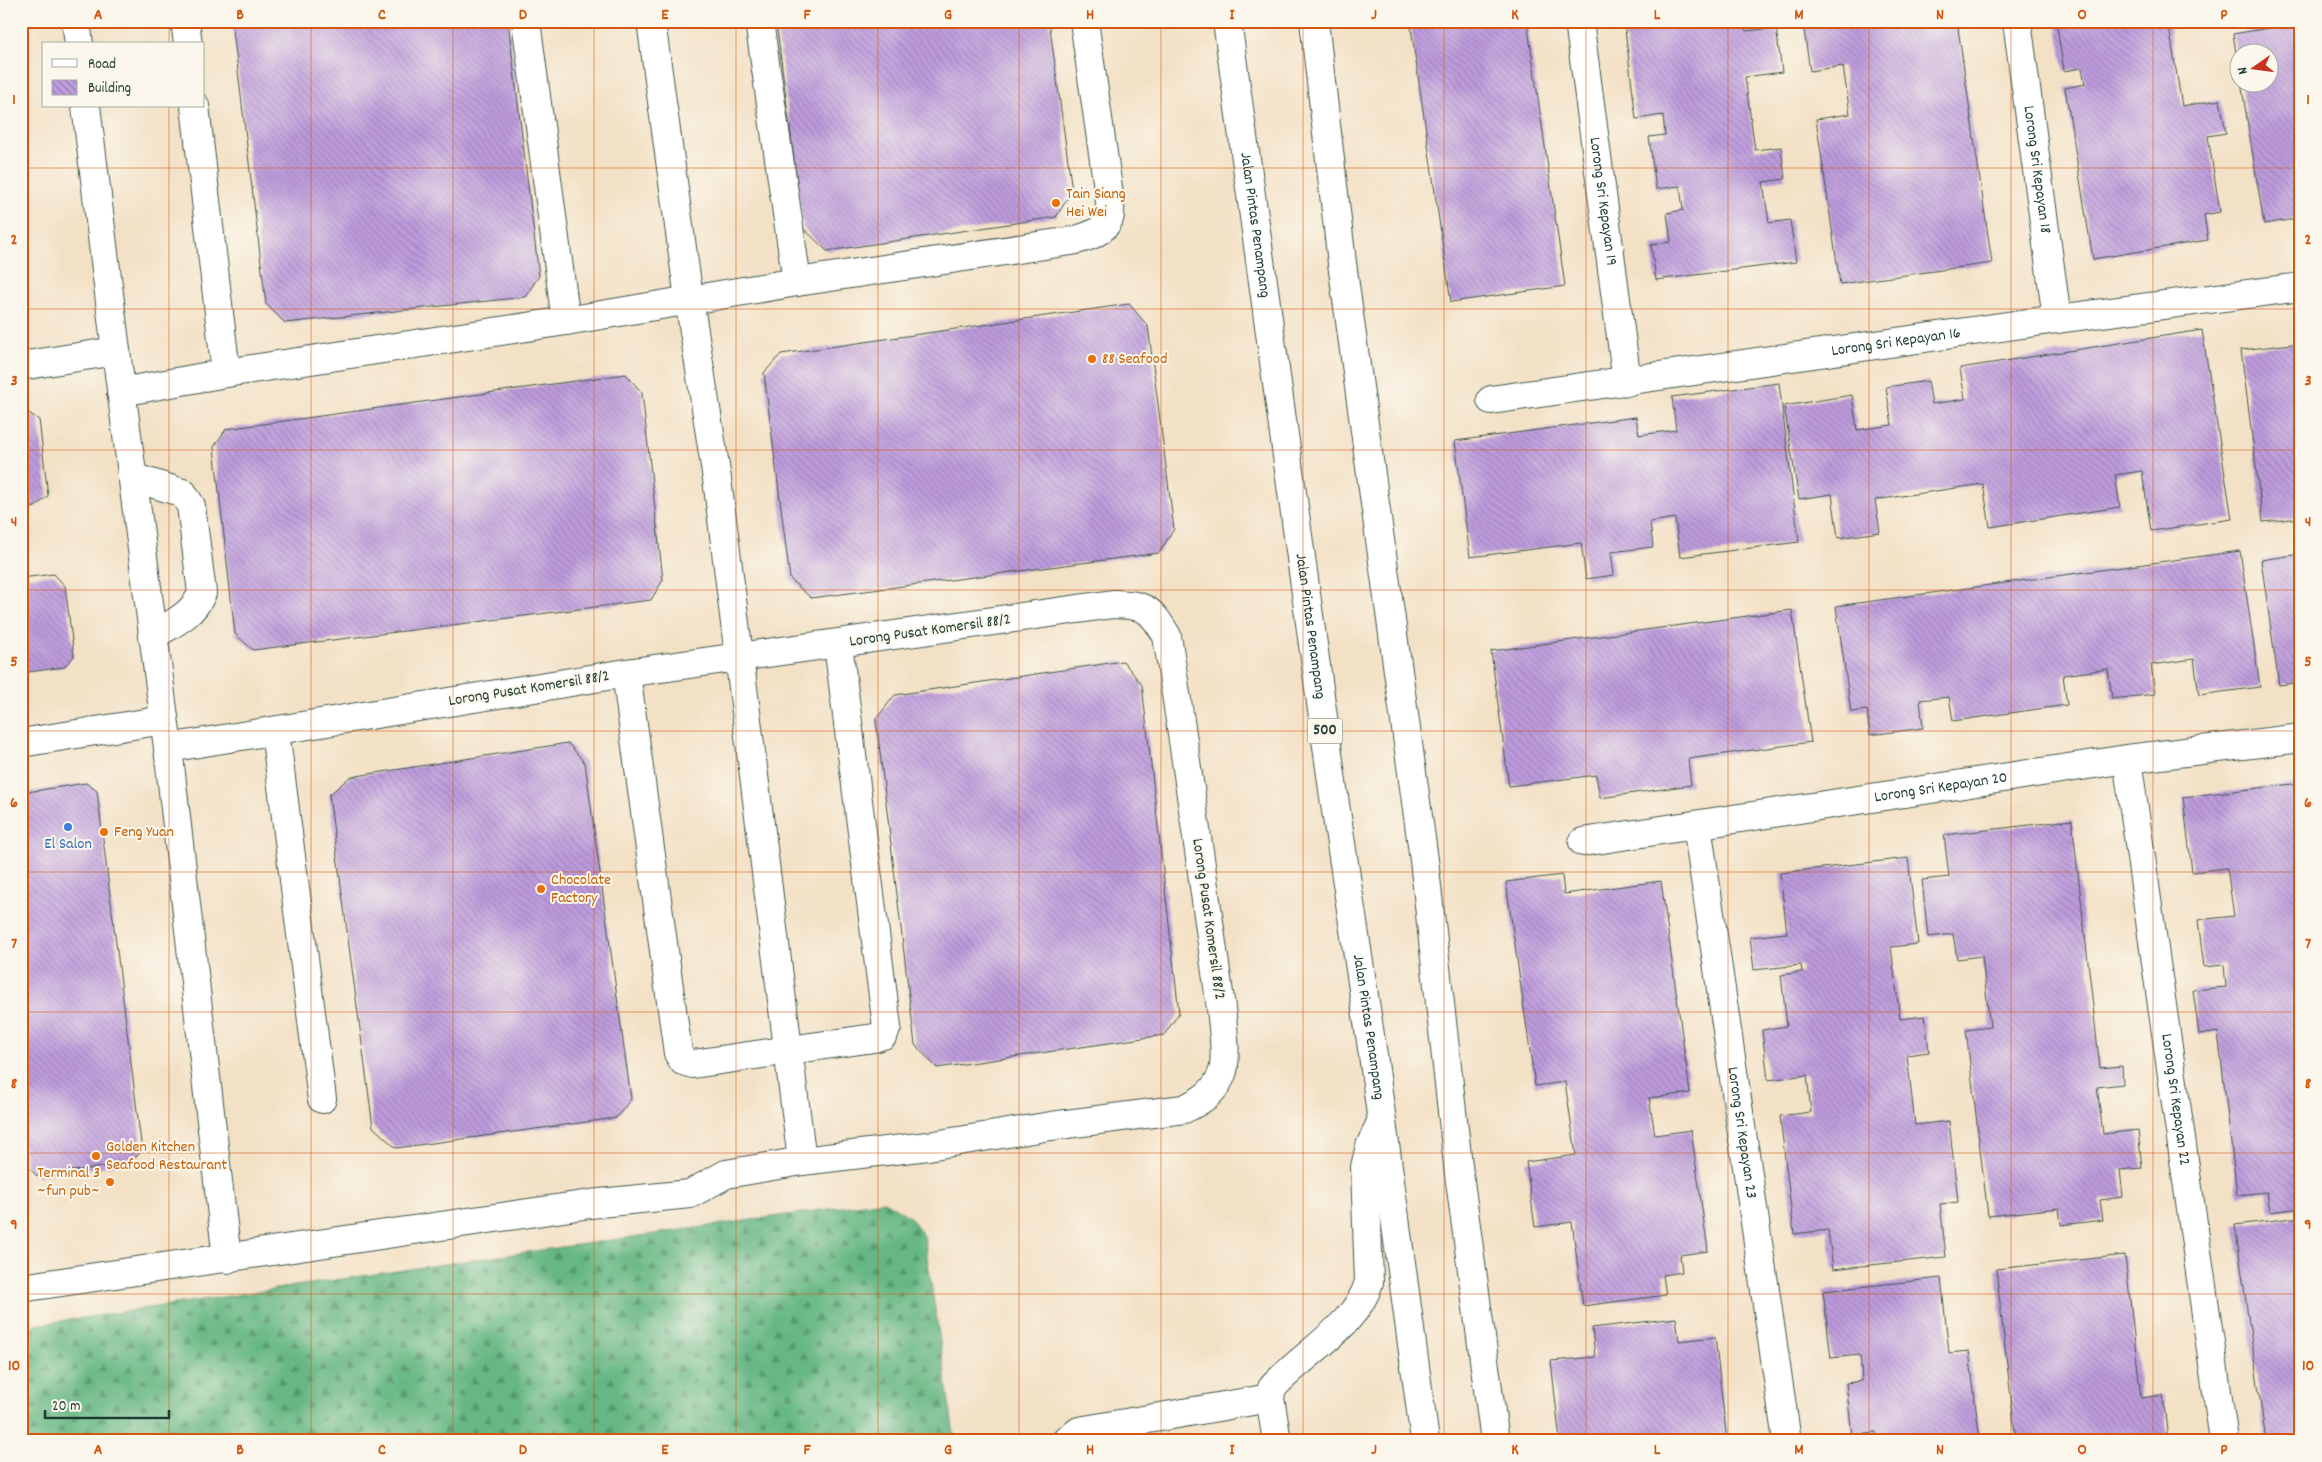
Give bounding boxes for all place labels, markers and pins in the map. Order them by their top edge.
place label: Tain Siang Hei Wei [1066,183,1126,224]
marker: Tain Siang Hei Wei [1050,197,1062,209]
place label: 88 Seafood [1102,348,1167,371]
marker: 88 Seafood [1086,353,1098,365]
marker: El Salon [62,821,74,833]
place label: Feng Yuan [114,821,174,844]
marker: Feng Yuan [98,826,110,838]
place label: El Salon [44,833,92,856]
place label: Chocolate Factory [551,869,611,910]
marker: Chocolate Factory [535,883,547,895]
place label: Golden Kitchen Seafood Restaurant [106,1136,227,1177]
marker: Golden Kitchen Seafood Restaurant [90,1150,102,1162]
place label: Terminal 3 ~fun pub~ [37,1162,100,1203]
marker: Terminal 3 ~fun pub~ [104,1176,116,1188]

